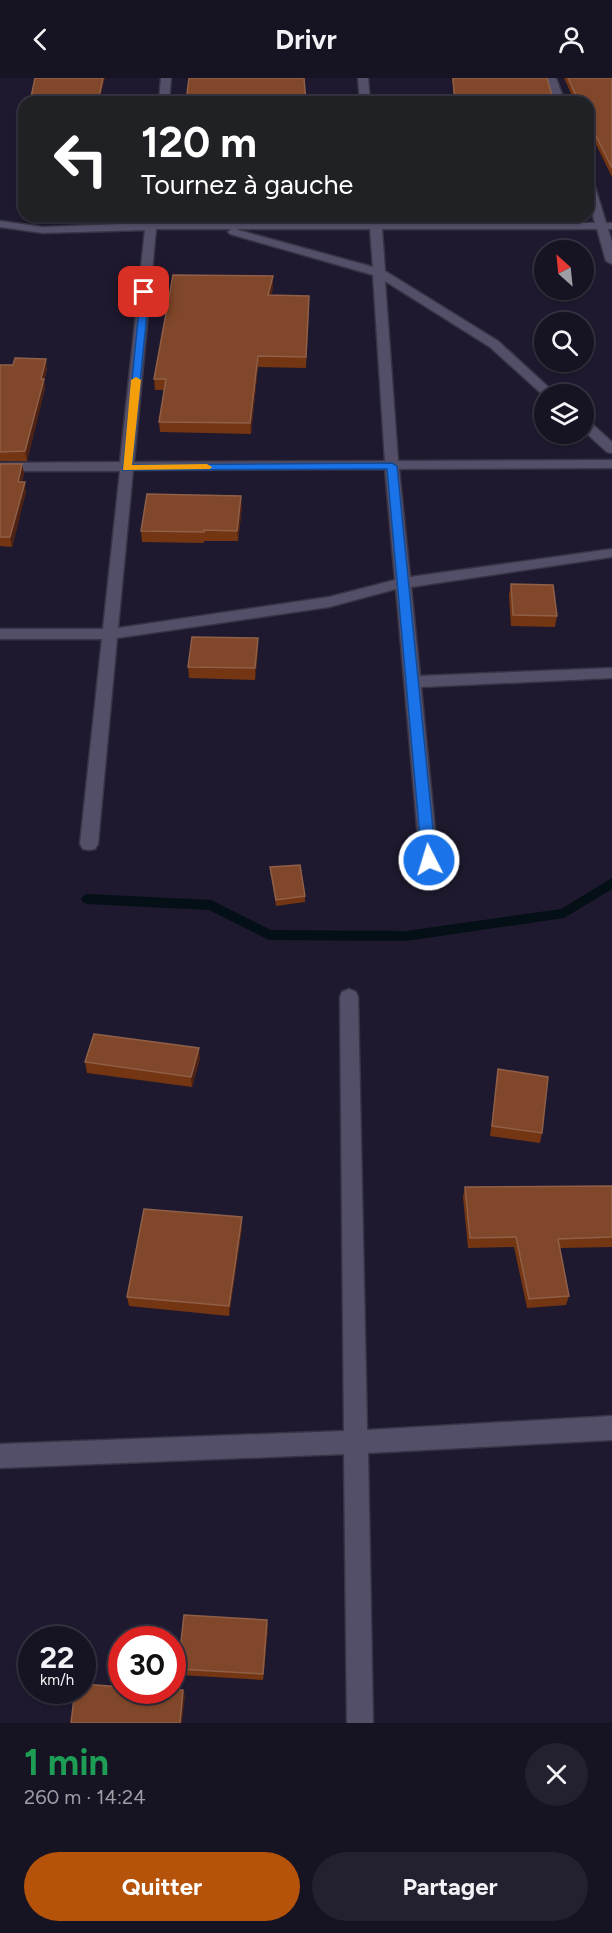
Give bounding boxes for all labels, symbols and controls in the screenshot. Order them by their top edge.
icon: back [24,23,57,56]
text: Drivr [275,23,337,56]
icon: person [555,23,588,56]
text: 120 m [141,117,257,168]
icon: left [42,120,120,198]
text: Tournez à gauche [141,168,353,201]
north arrow [534,240,594,300]
map controls [534,240,594,444]
pin [118,266,169,317]
icon: arrive [127,275,160,308]
button: search [534,312,594,372]
button: layers [534,384,594,444]
position arrow [397,828,461,892]
speed limit sign: 30 [108,1626,186,1704]
text: 22 [40,1639,74,1676]
text: km/h [40,1671,74,1689]
text: 1 min [24,1741,109,1784]
button: close [525,1743,588,1806]
text: 260 m · 14:24 [24,1785,146,1809]
button: Quitter [24,1852,300,1921]
button: Partager [312,1852,588,1921]

